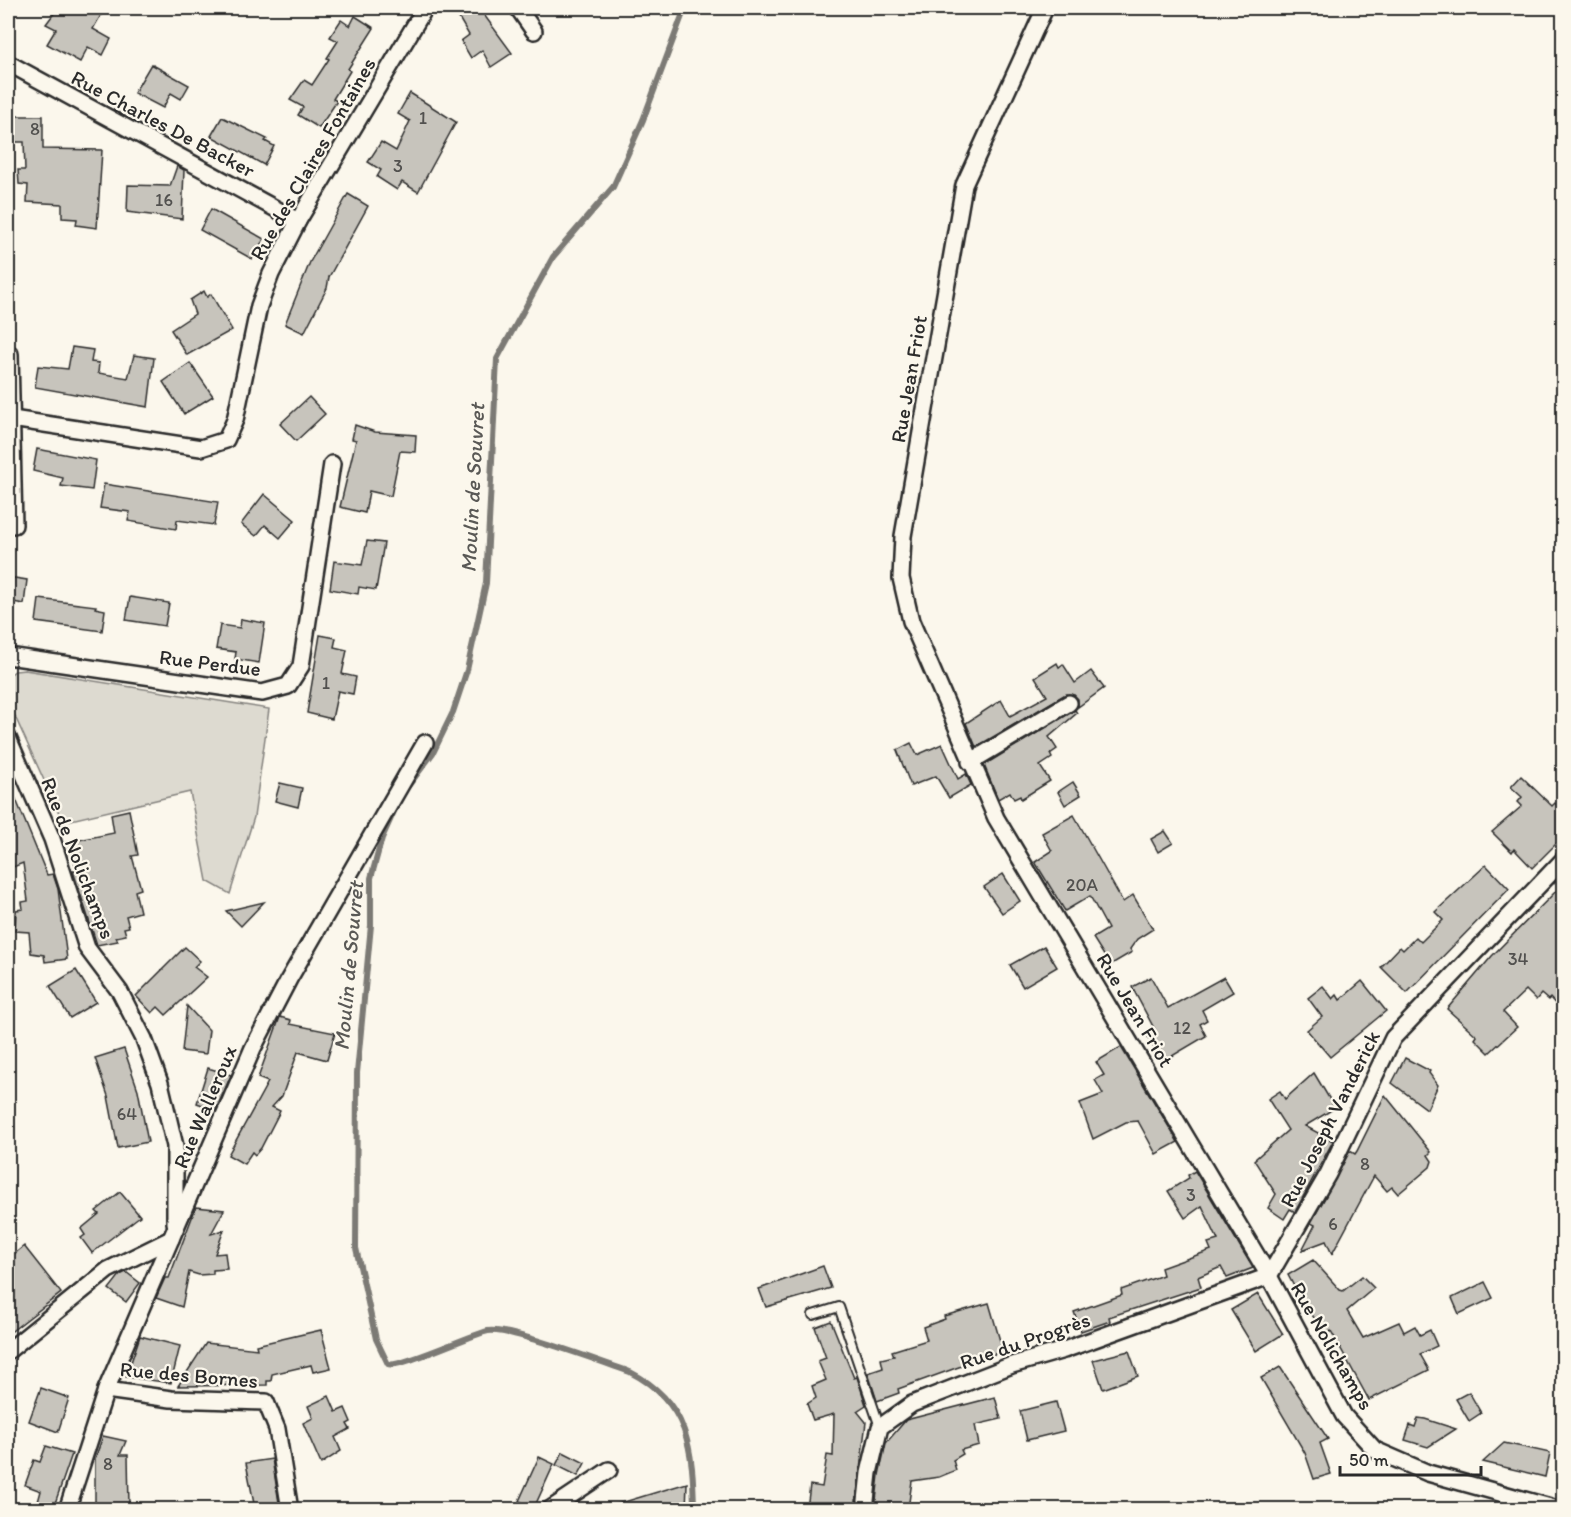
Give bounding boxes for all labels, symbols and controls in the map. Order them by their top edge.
street label: Rue des Claires Fontaines [244,53,381,265]
street label: Rue Charles De Backer [67,65,260,183]
house number: 1 [419,107,427,129]
house number: 8 [30,118,40,140]
house number: 3 [393,155,403,177]
house number: 16 [155,189,173,211]
street label: Rue Jean Friot [885,313,932,445]
water label: Moulin de Souvret [455,401,491,573]
street label: Rue Perdue [158,644,262,681]
house number: 1 [322,672,330,694]
street label: Rue de Nolichamps [36,773,121,942]
house number: 20A [1066,874,1099,896]
water label: Moulin de Souvret [328,879,369,1052]
street label: Rue Jean Friot [1092,948,1179,1071]
house number: 34 [1508,948,1528,970]
house number: 12 [1173,1017,1191,1039]
street label: Rue Joseph Vanderick [1274,1026,1385,1211]
street label: Rue Walleroux [167,1041,242,1172]
house number: 64 [117,1103,137,1125]
house number: 8 [1360,1153,1370,1175]
house number: 3 [1186,1184,1196,1206]
house number: 6 [1328,1213,1338,1235]
street label: Rue Nolichamps [1286,1277,1379,1414]
street label: Rue du Progrès [956,1307,1093,1375]
street label: Rue des Bornes [119,1356,259,1393]
scale bar [1340,1439,1481,1477]
text: 50 m [1349,1449,1389,1471]
house number: 8 [103,1453,113,1475]

